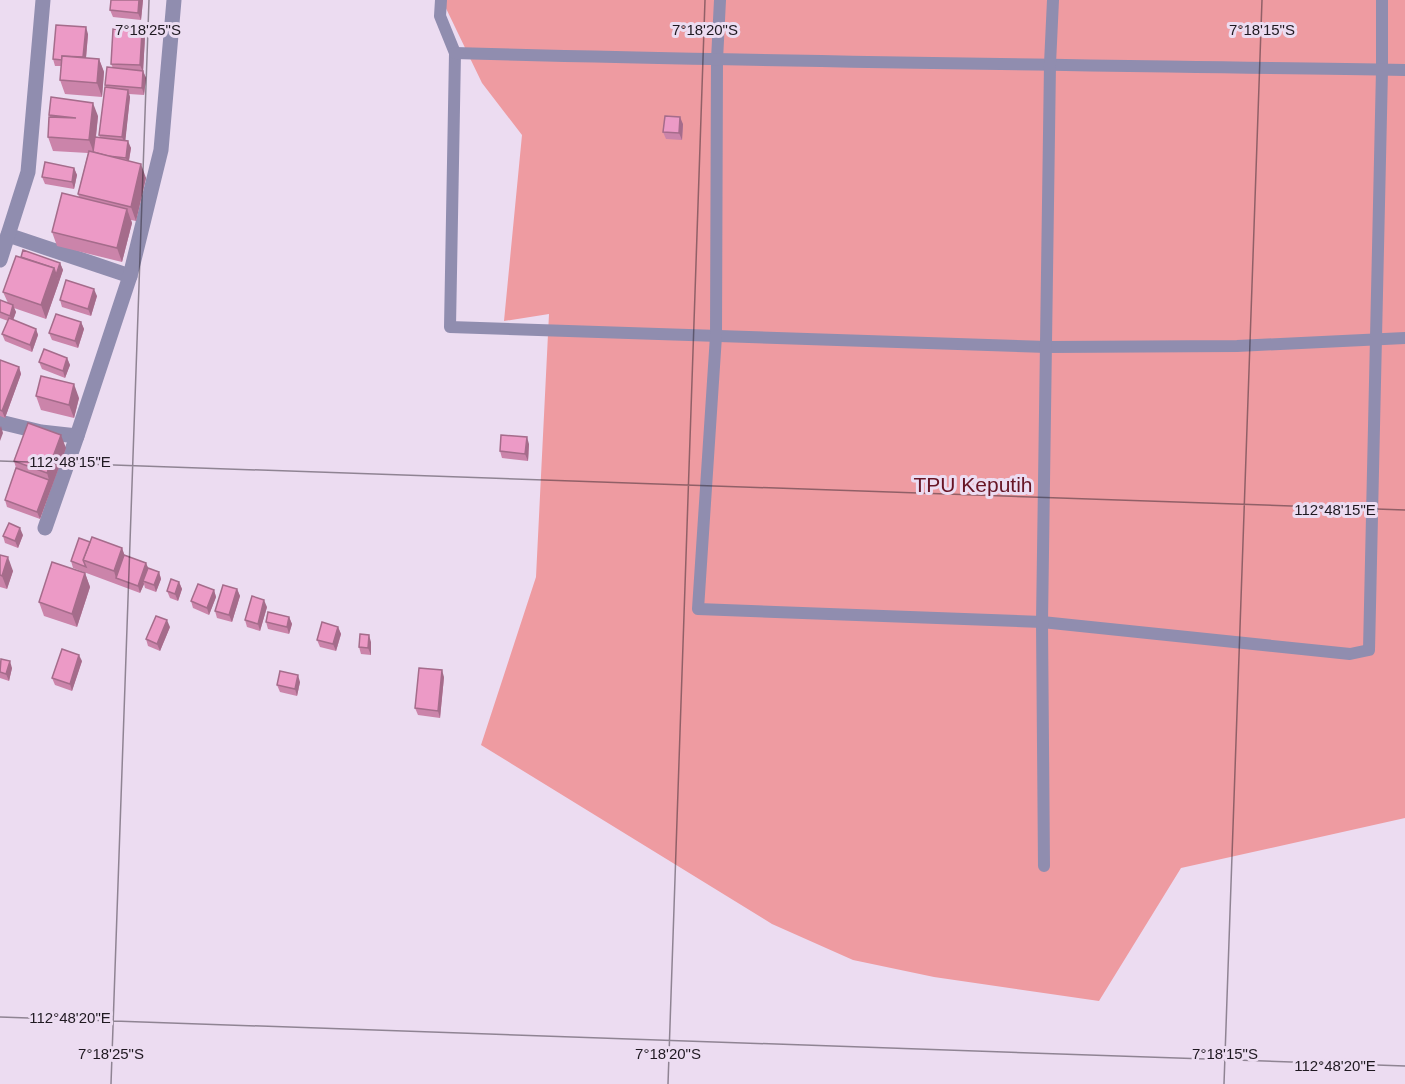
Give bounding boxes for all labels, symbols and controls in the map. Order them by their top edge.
text: 7°18'25"S [115,21,181,38]
text: 7°18'20"S [672,21,738,38]
text: 7°18'15"S [1229,21,1295,38]
text: 112°48'15"E [29,453,111,470]
park label: TPU Keputih [913,473,1033,496]
text: 112°48'15"E [1294,501,1376,518]
text: 112°48'20"E [29,1009,111,1026]
text: 7°18'25"S [78,1045,144,1062]
text: 7°18'20"S [635,1045,701,1062]
text: 7°18'15"S [1192,1045,1258,1062]
text: 112°48'20"E [1294,1057,1376,1074]

